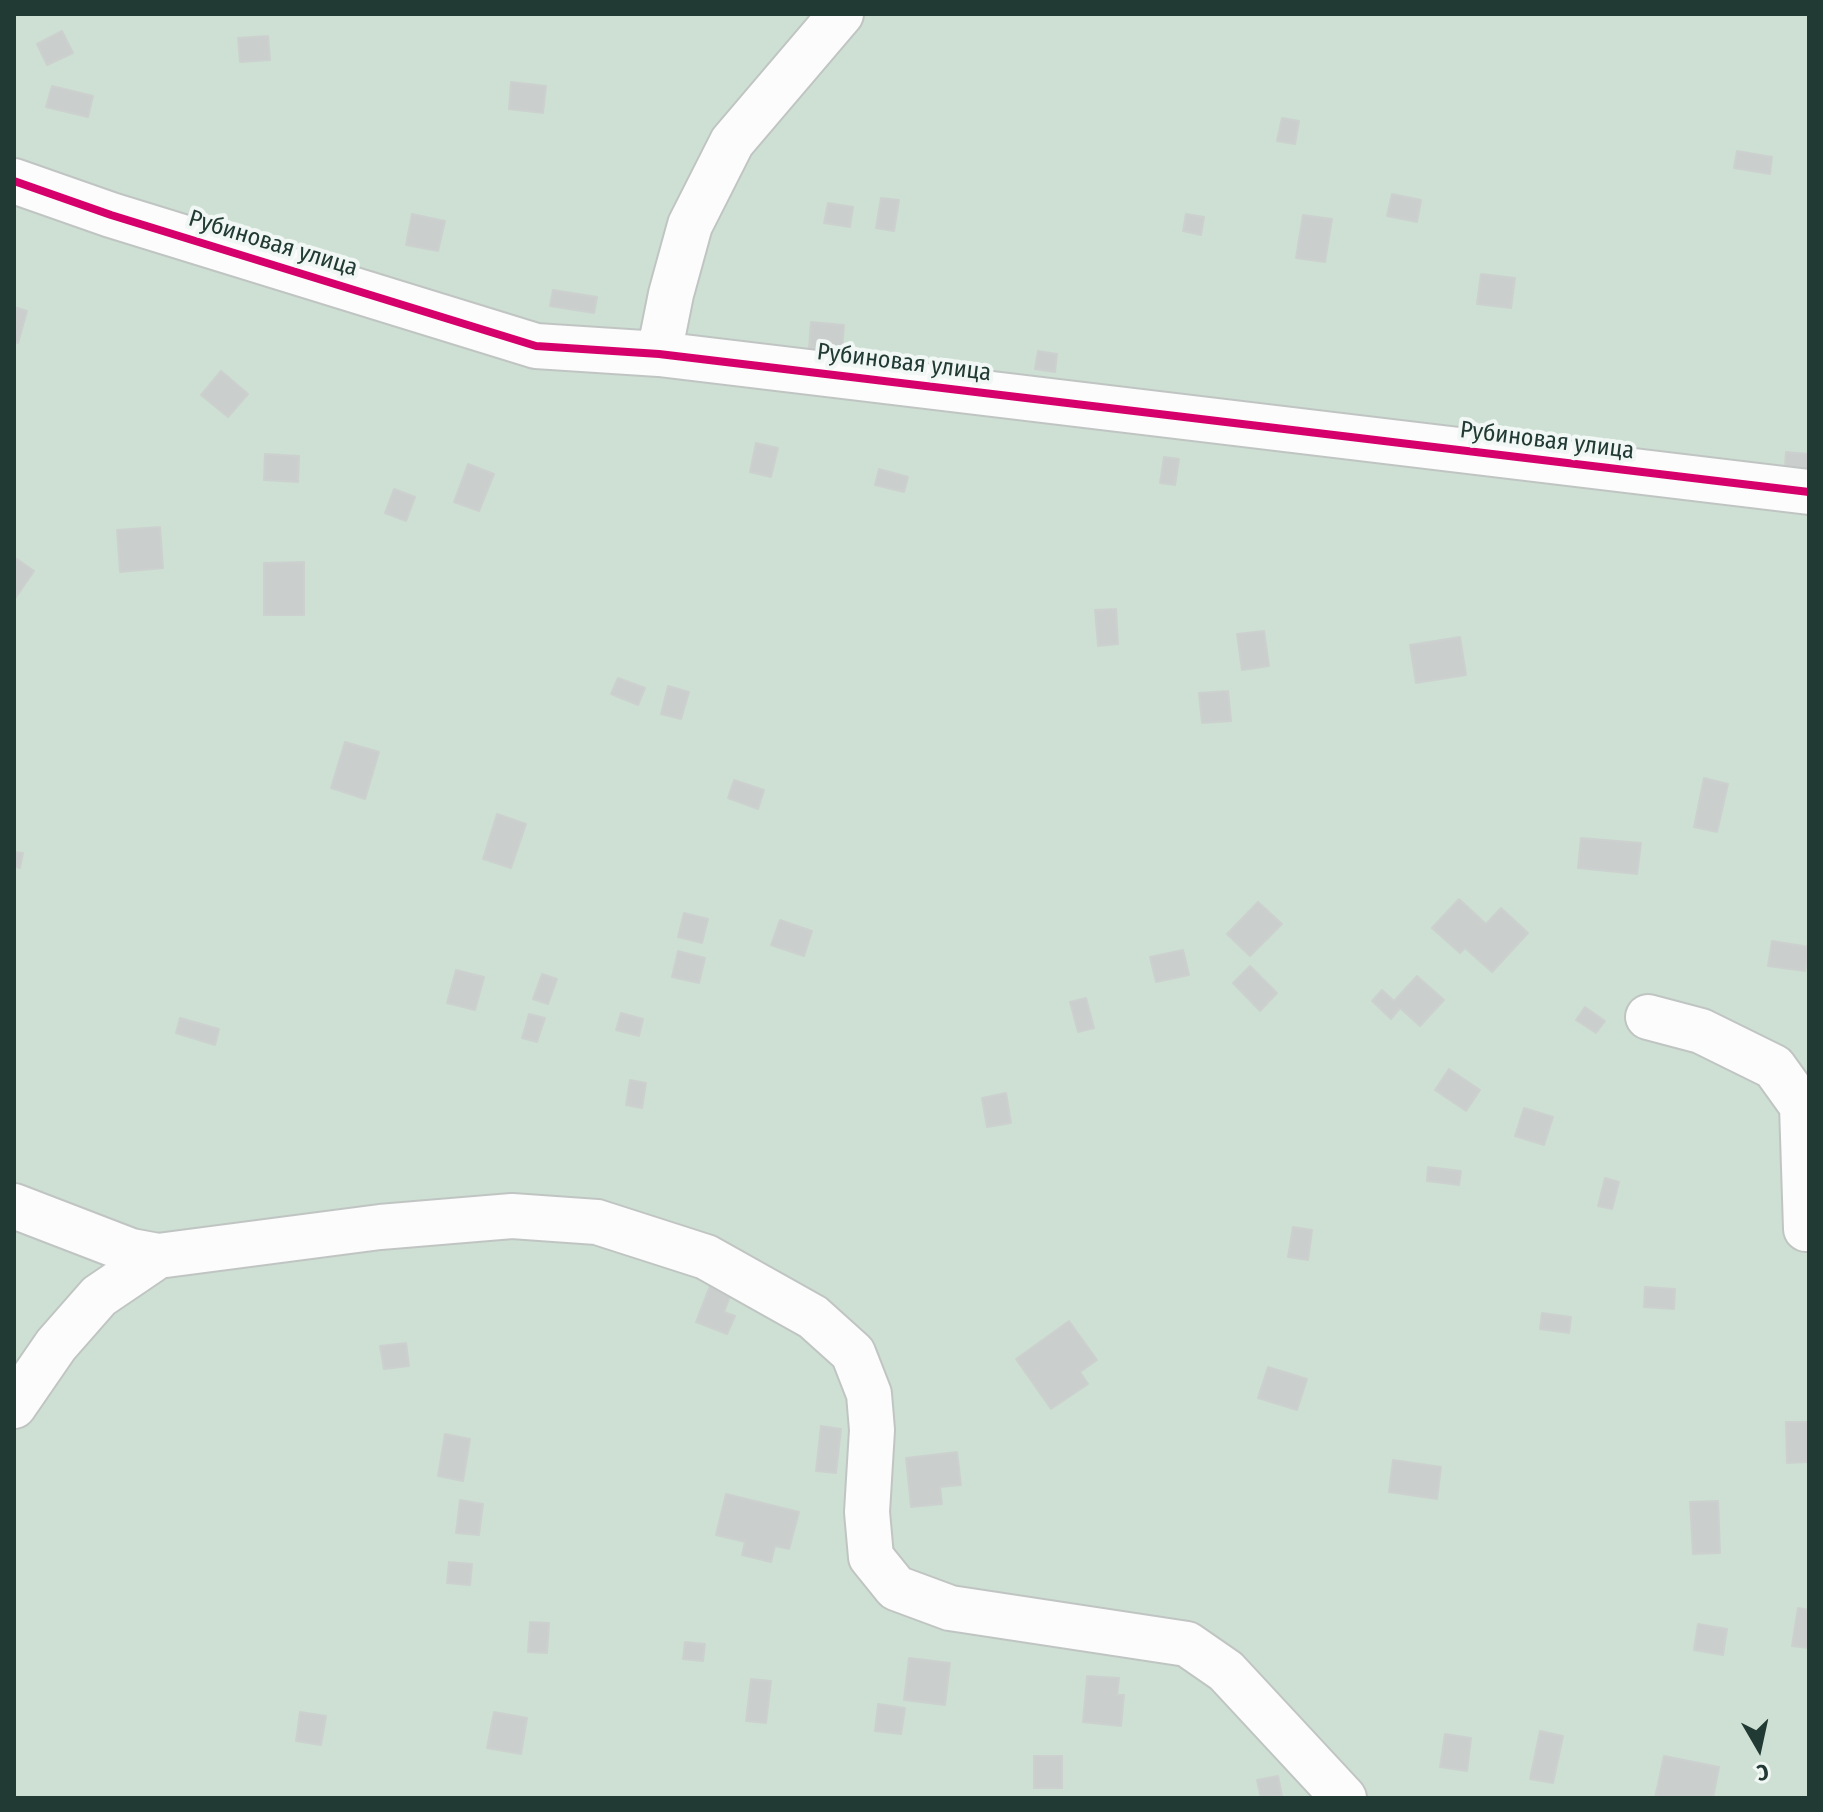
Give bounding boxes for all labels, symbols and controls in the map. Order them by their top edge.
street label: Рубиновая улица [185,205,361,283]
street label: Рубиновая улица [815,338,993,388]
street label: Рубиновая улица [1458,416,1636,466]
north arrow [1719,1708,1799,1788]
text: С [1755,1758,1771,1786]

